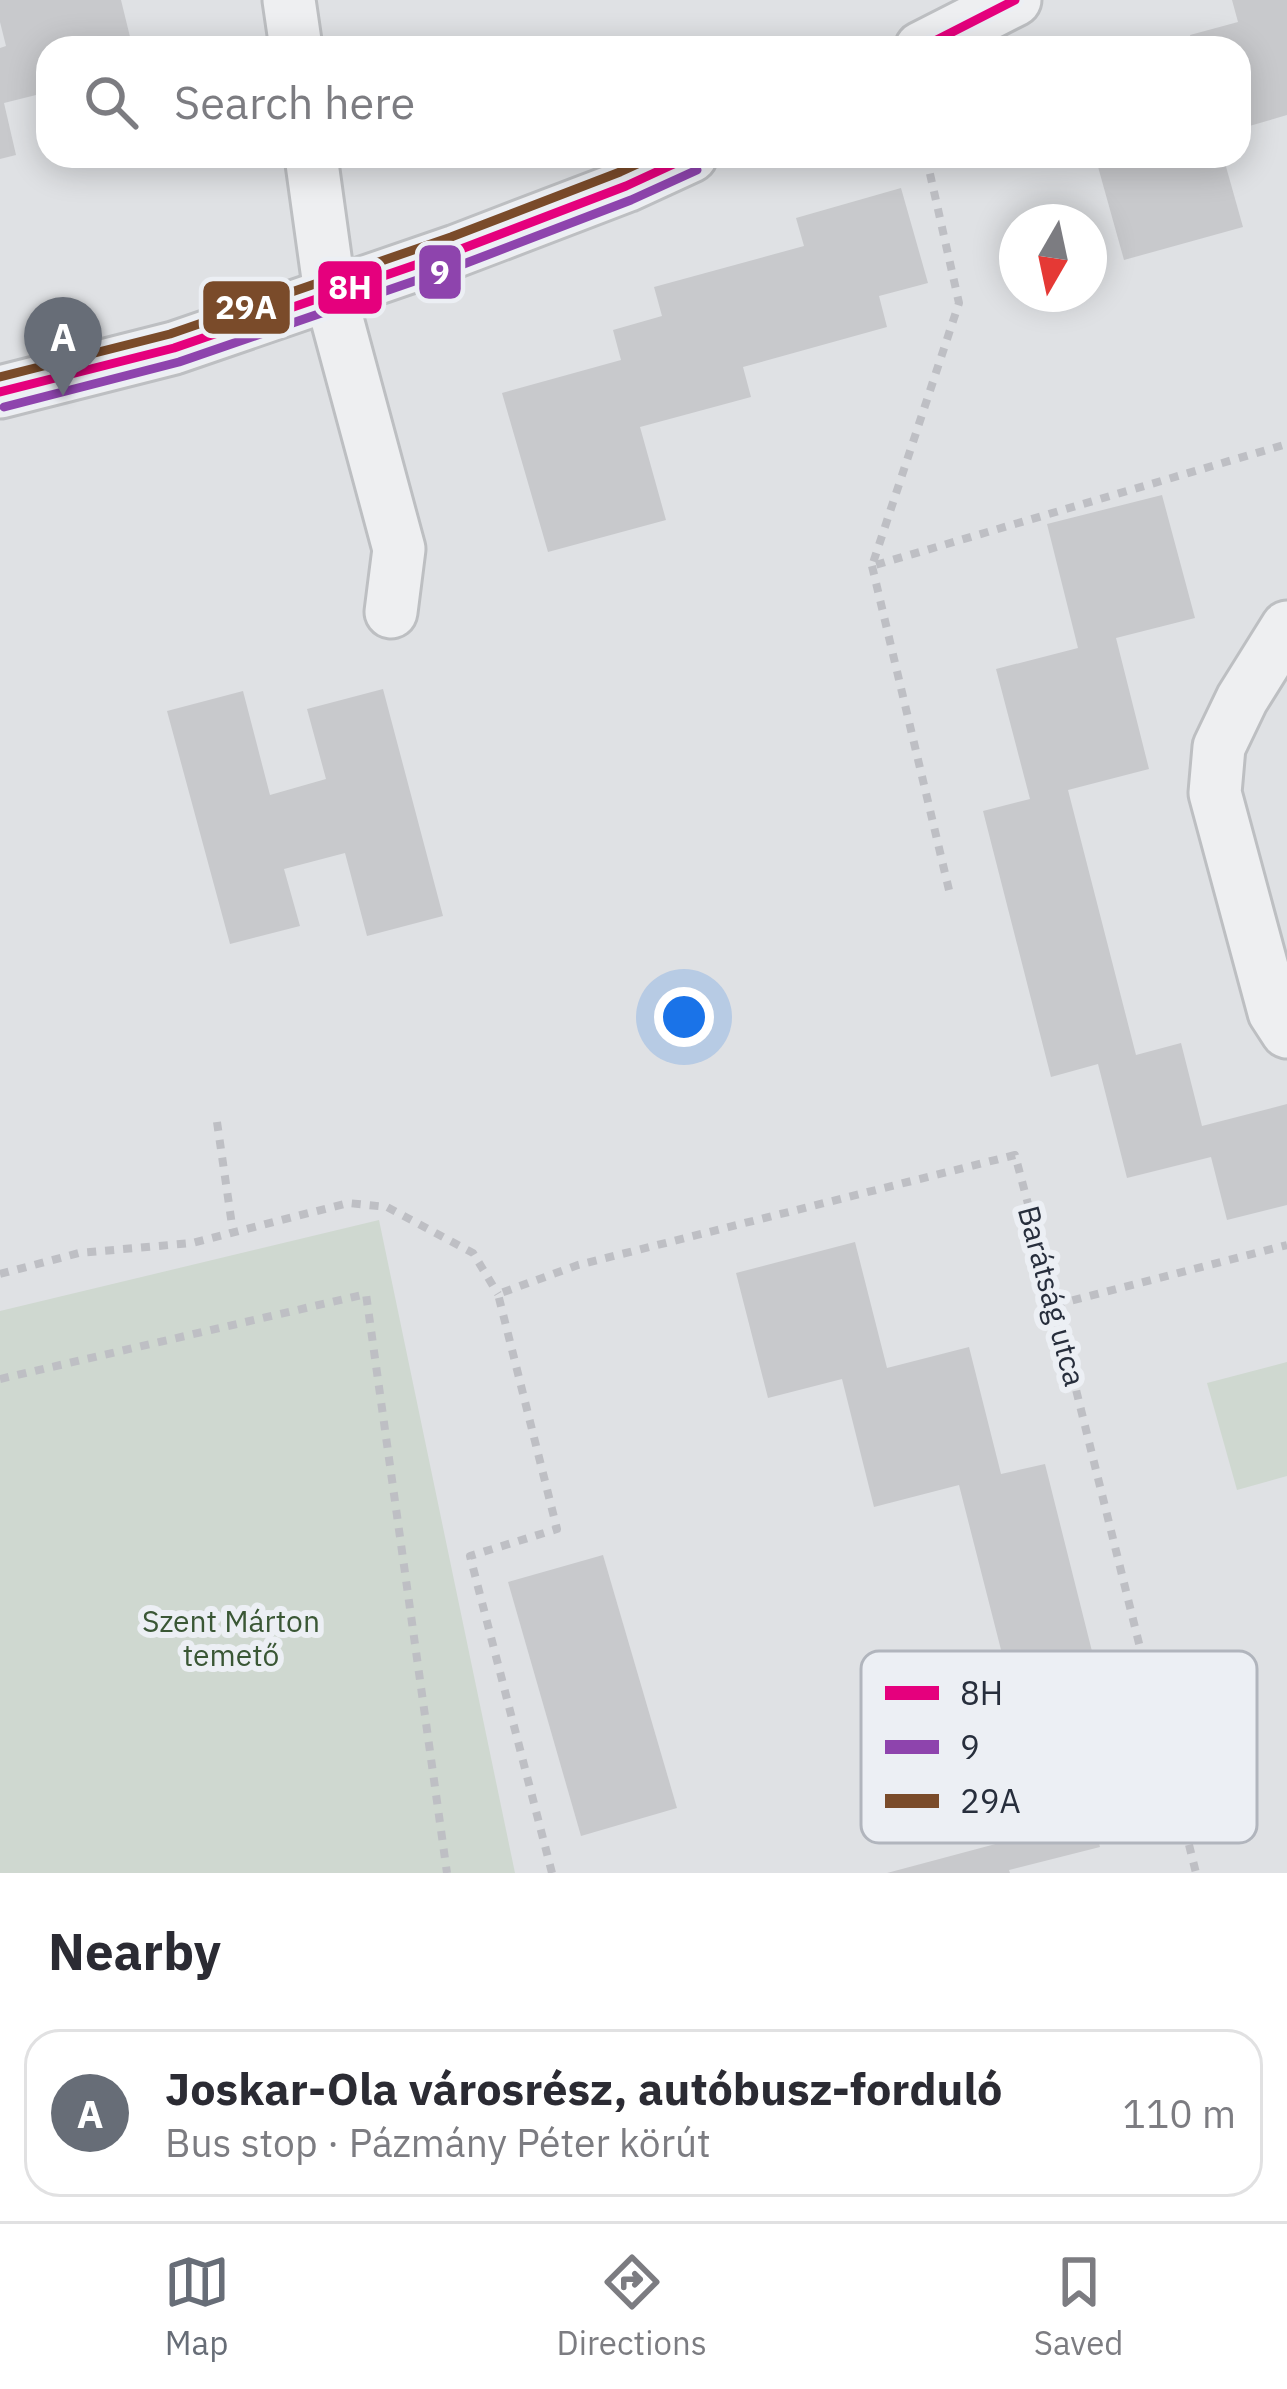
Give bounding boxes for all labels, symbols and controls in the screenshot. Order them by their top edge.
search box [36,36,1251,168]
icon: search [78,69,144,135]
text: Search here [174,73,415,131]
north arrow [999,204,1107,312]
line badge: 9 [417,243,463,301]
text: 9 [430,250,450,293]
line badge: 8H [316,259,384,316]
text: 8H [328,265,372,308]
line badge: 29A [201,279,292,336]
text: 29A [215,285,277,328]
pin: A [24,297,102,396]
your location [654,987,714,1047]
street label: Barátság utca [1010,1201,1095,1390]
park label: Szent Márton temető [142,1601,320,1674]
legend [861,1651,1257,1843]
text: 8H [960,1671,1003,1714]
text: 9 [960,1725,980,1768]
text: 29A [960,1779,1021,1822]
text: Nearby [48,1918,221,1984]
text: Joskar-Ola városrész, autóbusz-forduló [165,2059,1002,2117]
text: A [77,2088,103,2139]
text: 110 m [1123,2088,1236,2139]
text: Bus stop · Pázmány Péter körút [165,2117,711,2168]
tab: Map [164,2249,230,2364]
tab: Directions [557,2249,707,2364]
tab: Saved [1034,2249,1123,2364]

